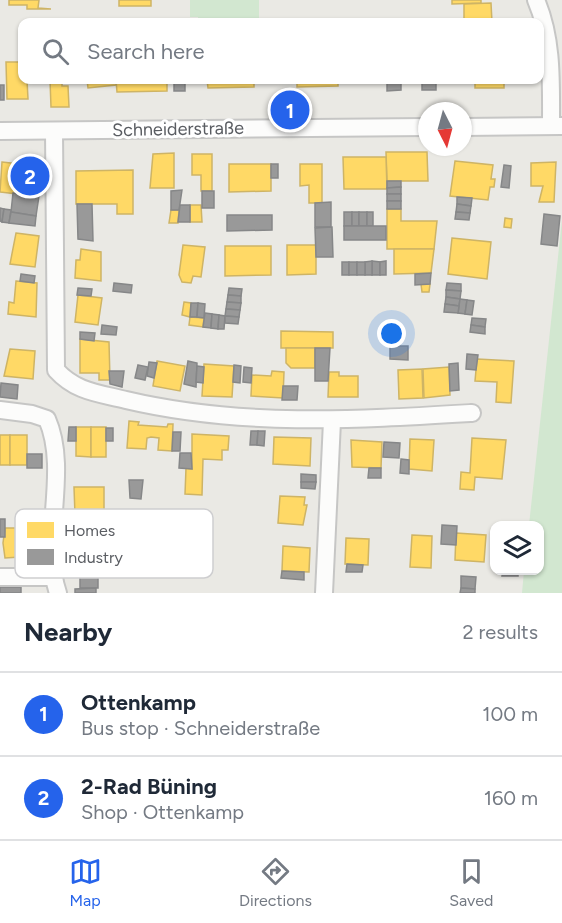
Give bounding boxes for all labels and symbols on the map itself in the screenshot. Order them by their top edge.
pin: 1 [270,88,310,132]
north arrow [418,102,472,156]
street label: Schneiderstraße [112,117,244,141]
pin: 2 [10,154,50,198]
your location [377,319,406,348]
legend [15,509,213,578]
text: Homes [64,521,115,540]
text: Industry [64,548,123,567]

